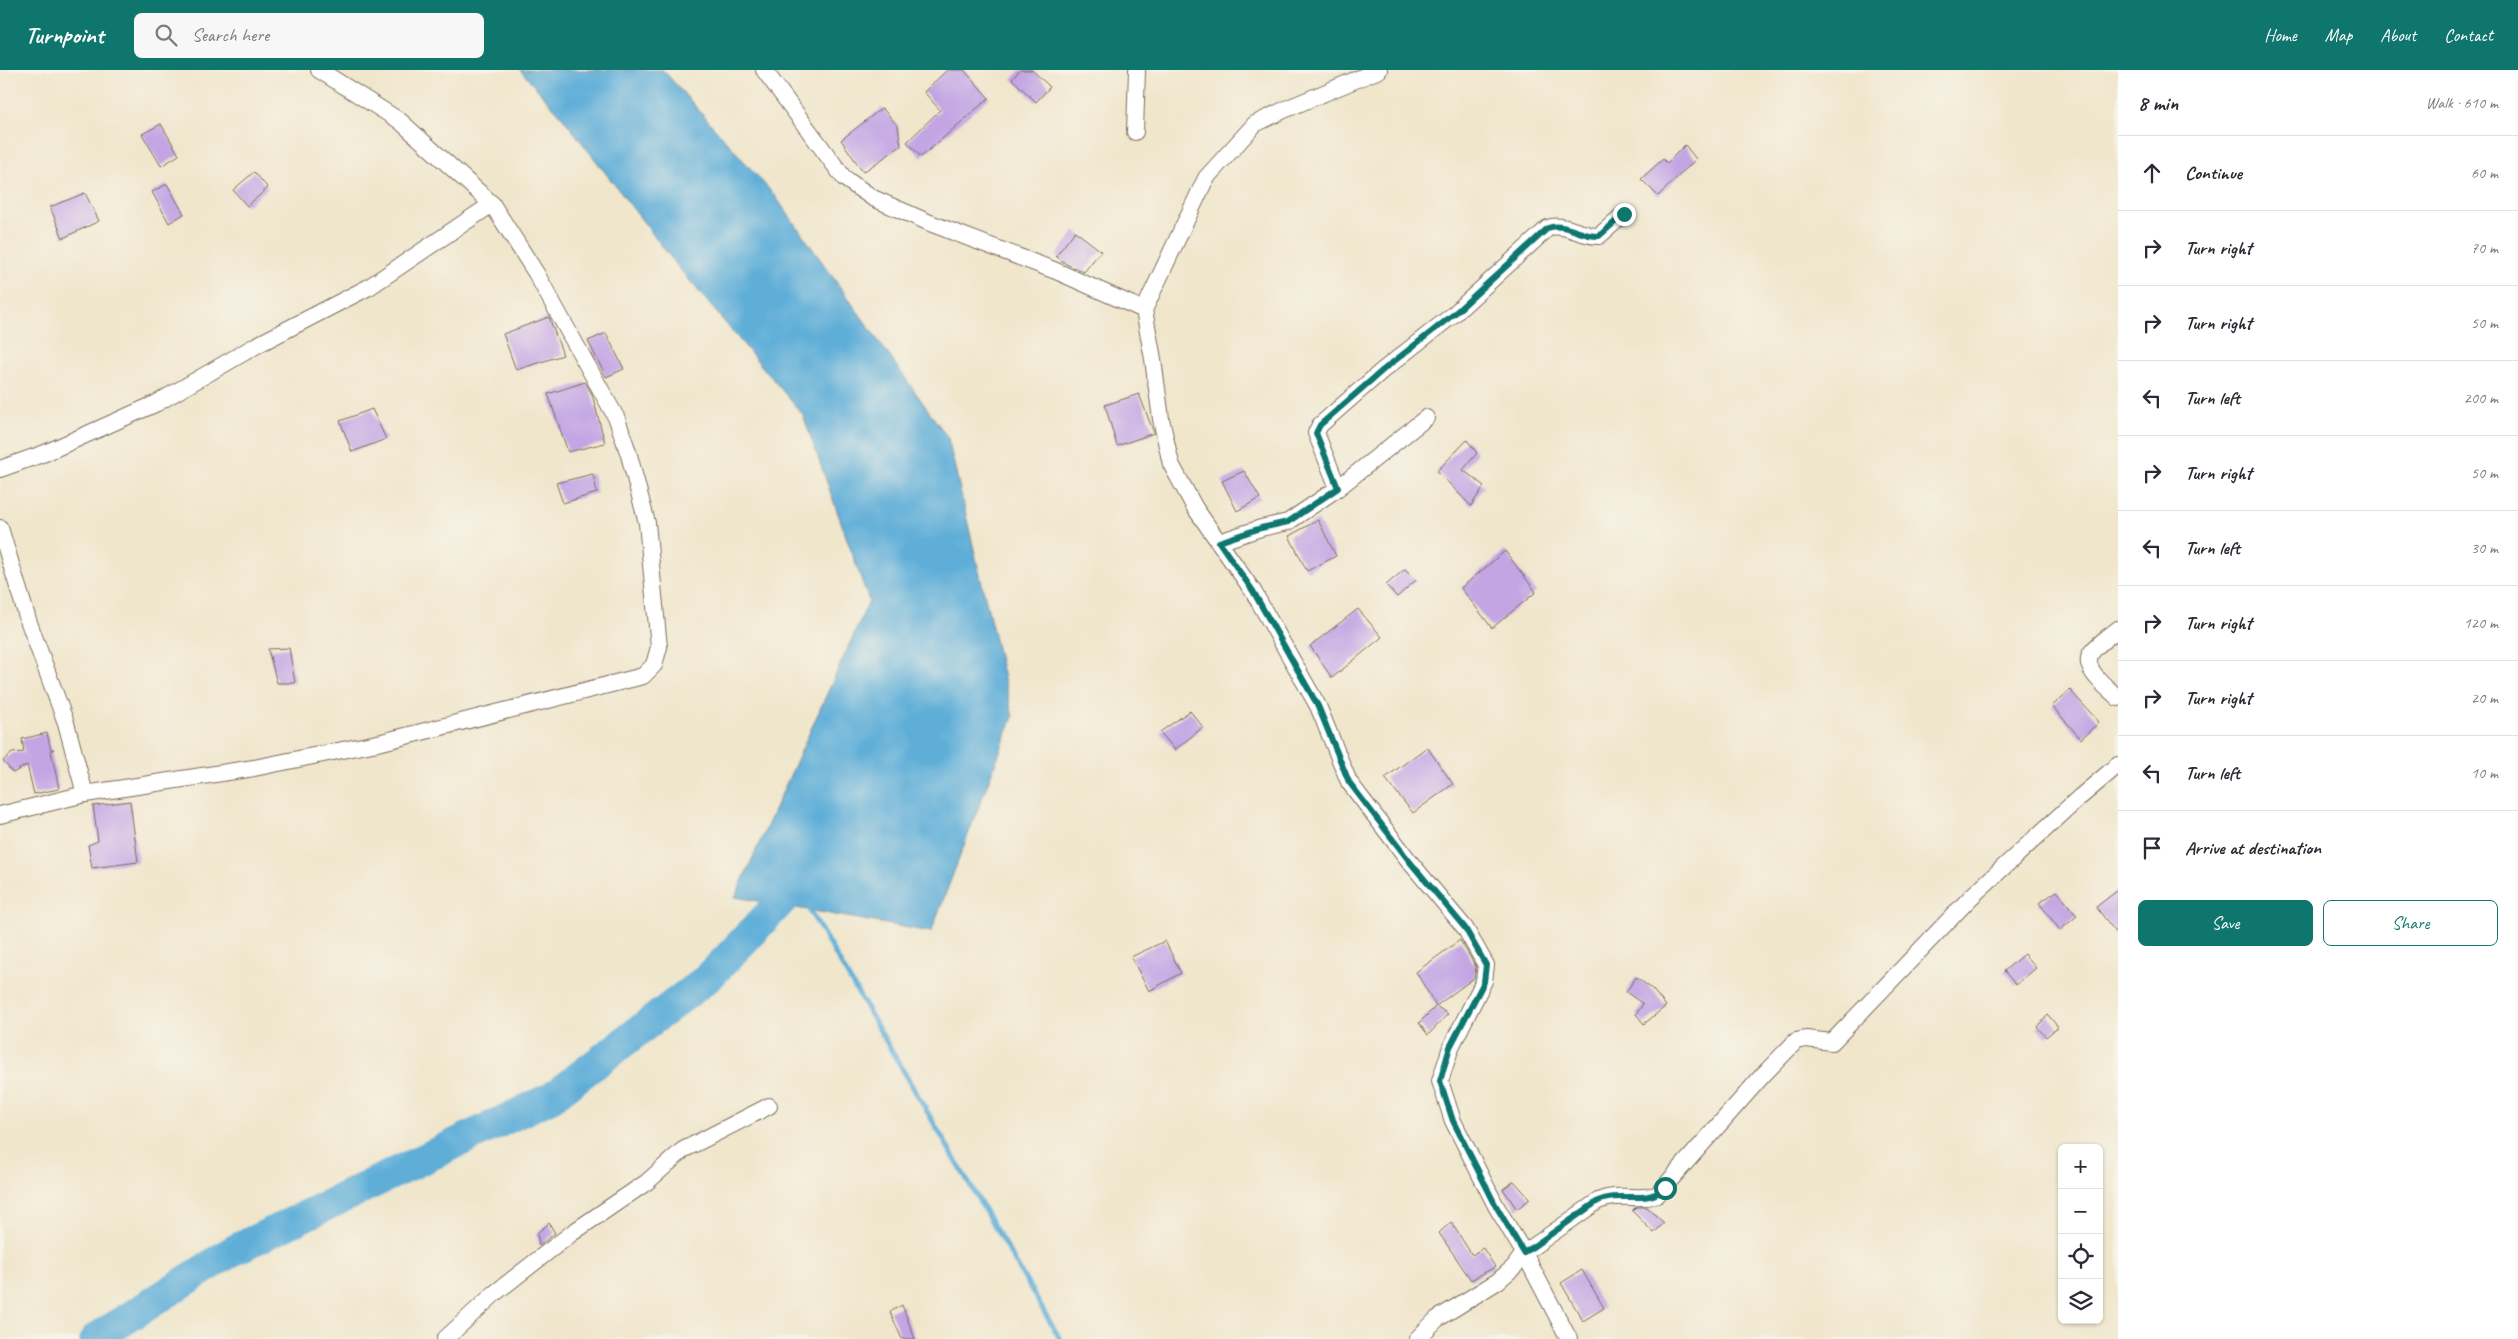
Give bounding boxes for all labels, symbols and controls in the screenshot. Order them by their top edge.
search box [134,13,484,58]
text: Turnpoint [25,20,104,50]
icon: search [152,21,180,49]
text: Search here [192,23,269,47]
text: Home [2264,24,2297,46]
text: Map [2325,24,2352,46]
text: About [2380,24,2416,46]
text: Contact [2444,24,2493,46]
text: 8 min [2138,90,2178,116]
text: Walk · 610 m [2426,93,2498,113]
icon: ahead [2138,159,2166,187]
text: Continue [2185,161,2242,185]
text: 60 m [2471,163,2498,183]
route end [1613,203,1636,226]
icon: right [2138,234,2166,262]
text: Turn right [2185,236,2252,260]
text: 70 m [2471,238,2498,258]
icon: right [2138,309,2166,337]
text: Turn right [2185,311,2252,335]
text: 50 m [2471,313,2498,333]
icon: left [2138,384,2166,412]
text: Turn left [2185,386,2240,410]
text: 200 m [2464,388,2498,408]
icon: right [2138,459,2166,487]
text: Turn right [2185,461,2252,485]
text: 50 m [2471,463,2498,483]
icon: left [2138,534,2166,562]
text: Turn left [2185,536,2240,560]
text: 30 m [2471,538,2498,558]
icon: right [2138,609,2166,637]
text: Turn right [2185,611,2252,635]
text: 120 m [2464,613,2498,633]
icon: right [2138,684,2166,712]
text: Turn right [2185,686,2252,710]
text: 20 m [2471,688,2498,708]
icon: left [2138,759,2166,787]
text: Turn left [2185,761,2240,785]
text: 10 m [2471,763,2498,783]
icon: arrive [2138,834,2166,862]
text: Arrive at destination [2185,836,2321,860]
button: Save [2138,900,2313,946]
button: Share [2323,900,2498,946]
map controls [2058,1144,2103,1324]
button: + [2058,1144,2103,1189]
route start [1654,1177,1677,1200]
button: − [2058,1189,2103,1234]
button: locate [2058,1234,2103,1279]
button: layers [2058,1279,2103,1324]

